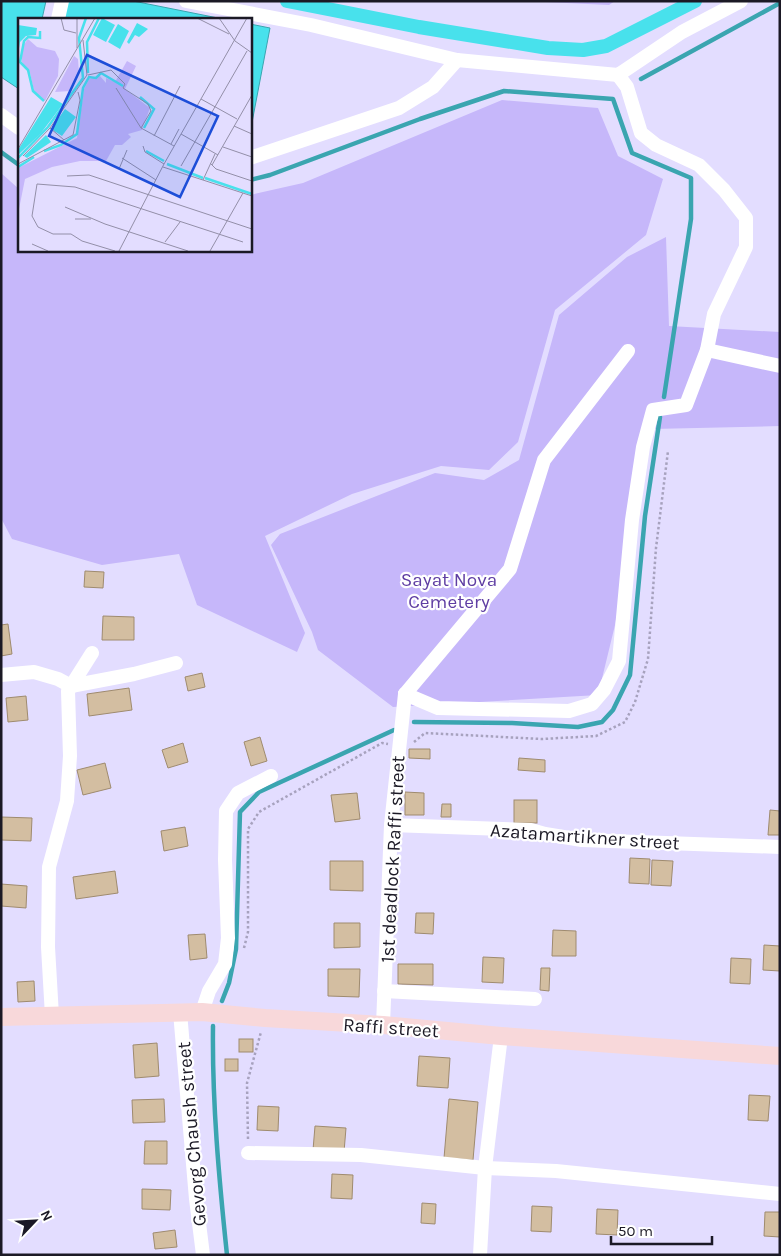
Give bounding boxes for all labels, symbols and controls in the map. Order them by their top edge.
inset map [18,18,251,251]
park label: Sayat Nova Cemetery [401,569,497,613]
street label: 1st deadlock Raffi street [377,755,409,963]
street label: Azatamartikner street [489,819,680,855]
street label: Raffi street [342,1014,440,1042]
street label: Gevorg Chaush street [173,1041,211,1227]
north arrow [10,1196,60,1246]
text: N [37,1208,56,1224]
scale bar [611,1214,712,1246]
text: 50 m [618,1222,653,1240]

